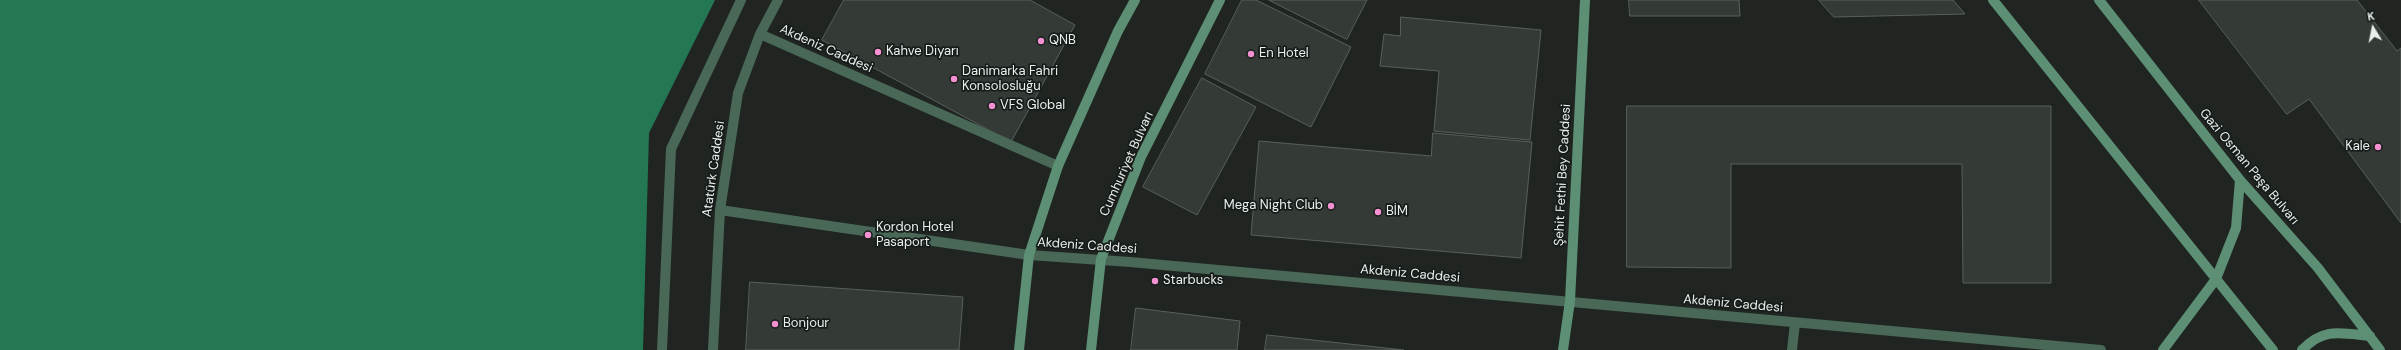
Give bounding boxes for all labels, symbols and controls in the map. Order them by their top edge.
north arrow [2353,8,2393,48]
text: K [2366,9,2376,24]
street label: Akdeniz Caddesi [777,22,875,76]
place label: QNB [1049,33,1076,49]
marker: QNB [1036,36,1046,46]
place label: Kahve Diyarı [886,44,959,60]
place label: En Hotel [1259,46,1309,62]
marker: Kahve Diyarı [873,47,883,57]
marker: En Hotel [1246,49,1256,59]
place label: Danimarka Fahri Konsolosluğu [962,64,1058,95]
marker: Danimarka Fahri Konsolosluğu [949,74,959,84]
place label: VFS Global [1000,98,1065,114]
marker: VFS Global [987,101,997,111]
street label: Şehit Fethi Bey Caddesi [1551,103,1575,247]
street label: Gazi Osman Paşa Bulvarı [2196,106,2302,228]
street label: Cumhuriyet Bulvarı [1097,109,1157,219]
street label: Atatürk Caddesi [700,120,728,218]
place label: Kale [2345,139,2370,155]
marker: Kale [2373,142,2383,152]
place label: Mega Night Club [1224,198,1323,214]
marker: Mega Night Club [1326,201,1336,211]
place label: BİM [1386,204,1408,220]
marker: BİM [1373,207,1383,217]
place label: Kordon Hotel Pasaport [876,220,954,251]
marker: Kordon Hotel Pasaport [863,230,873,240]
street label: Akdeniz Caddesi [1037,235,1137,257]
street label: Akdeniz Caddesi [1360,262,1460,286]
place label: Starbucks [1163,273,1223,289]
marker: Starbucks [1150,276,1160,286]
street label: Akdeniz Caddesi [1683,292,1783,316]
place label: Bonjour [783,316,829,332]
marker: Bonjour [770,319,780,329]

